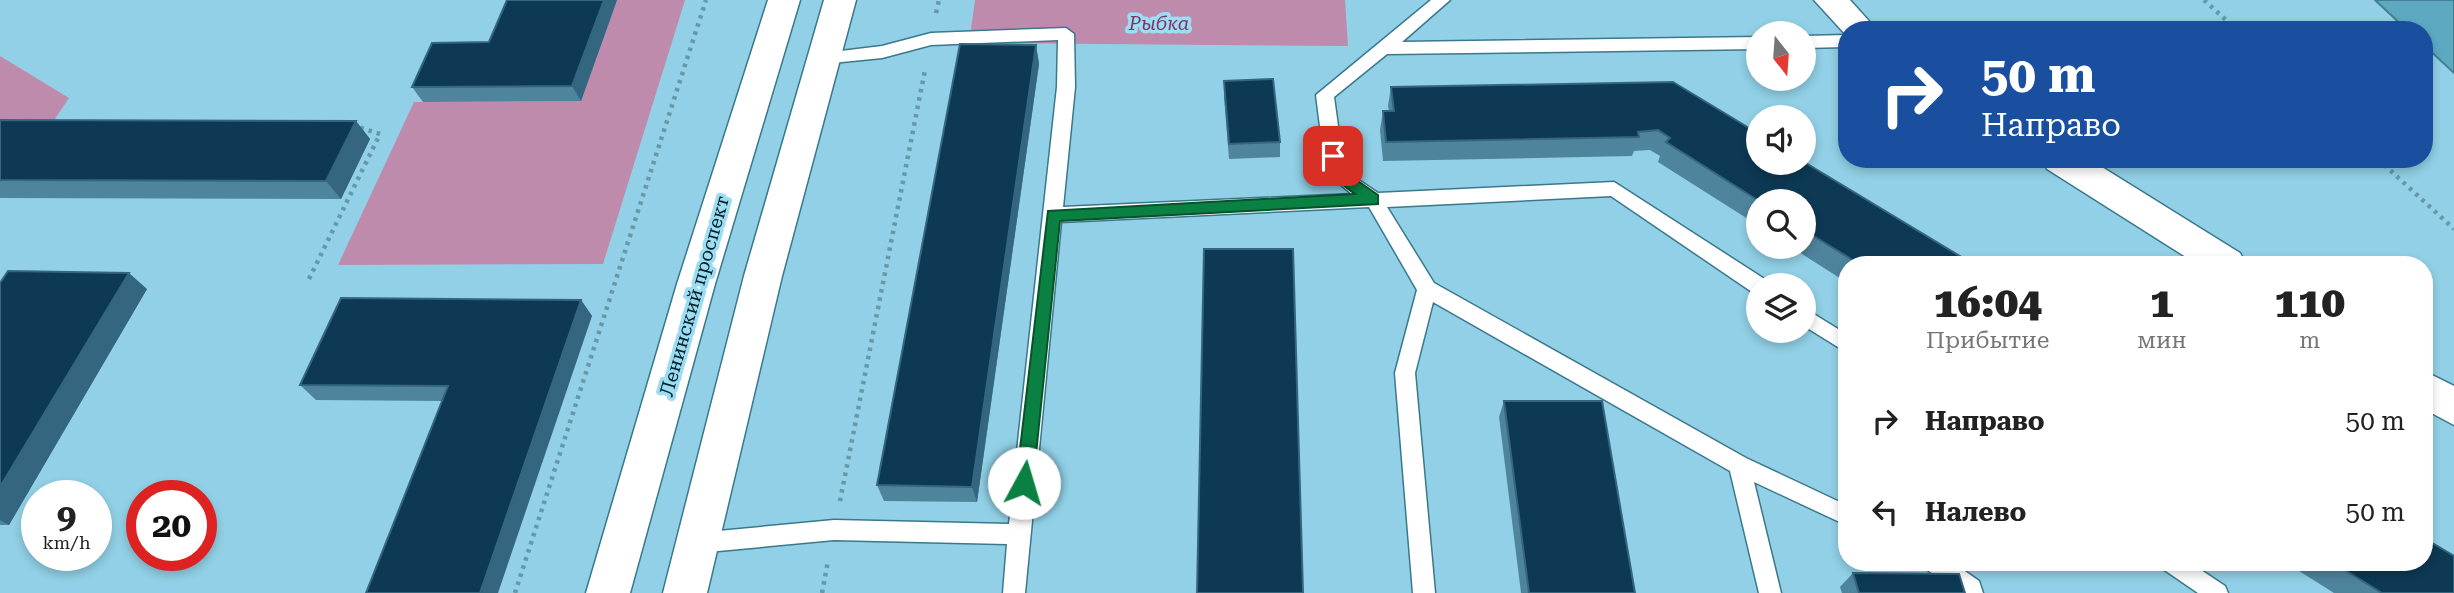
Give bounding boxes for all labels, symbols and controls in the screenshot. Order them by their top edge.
park label: Рыбка [1128,12,1189,35]
north arrow [1746,21,1816,91]
map controls [1746,21,1816,343]
text: 50 m [1981,47,2096,104]
icon: right [1866,49,1957,140]
button: sound [1746,105,1816,175]
text: Направо [1981,106,2121,144]
pin [1303,126,1363,186]
icon: arrive [1314,137,1352,175]
button: search [1746,189,1816,259]
street label: Ленинский проспект [655,193,734,399]
button: layers [1746,273,1816,343]
text: 16:04 [1934,278,2042,327]
text: 1 [2150,278,2174,327]
text: 110 [2274,278,2345,327]
text: Прибытие [1926,327,2049,354]
text: мин [2137,327,2186,354]
text: m [2299,327,2320,354]
icon: right [1866,402,1904,440]
text: Направо [1925,406,2045,436]
text: 50 m [2346,406,2405,436]
position arrow [987,446,1061,520]
speed limit sign: 20 [126,480,217,571]
icon: left [1866,493,1904,531]
text: 9 [57,496,76,537]
text: Налево [1925,497,2026,527]
text: 50 m [2346,497,2405,527]
text: km/h [42,532,91,553]

